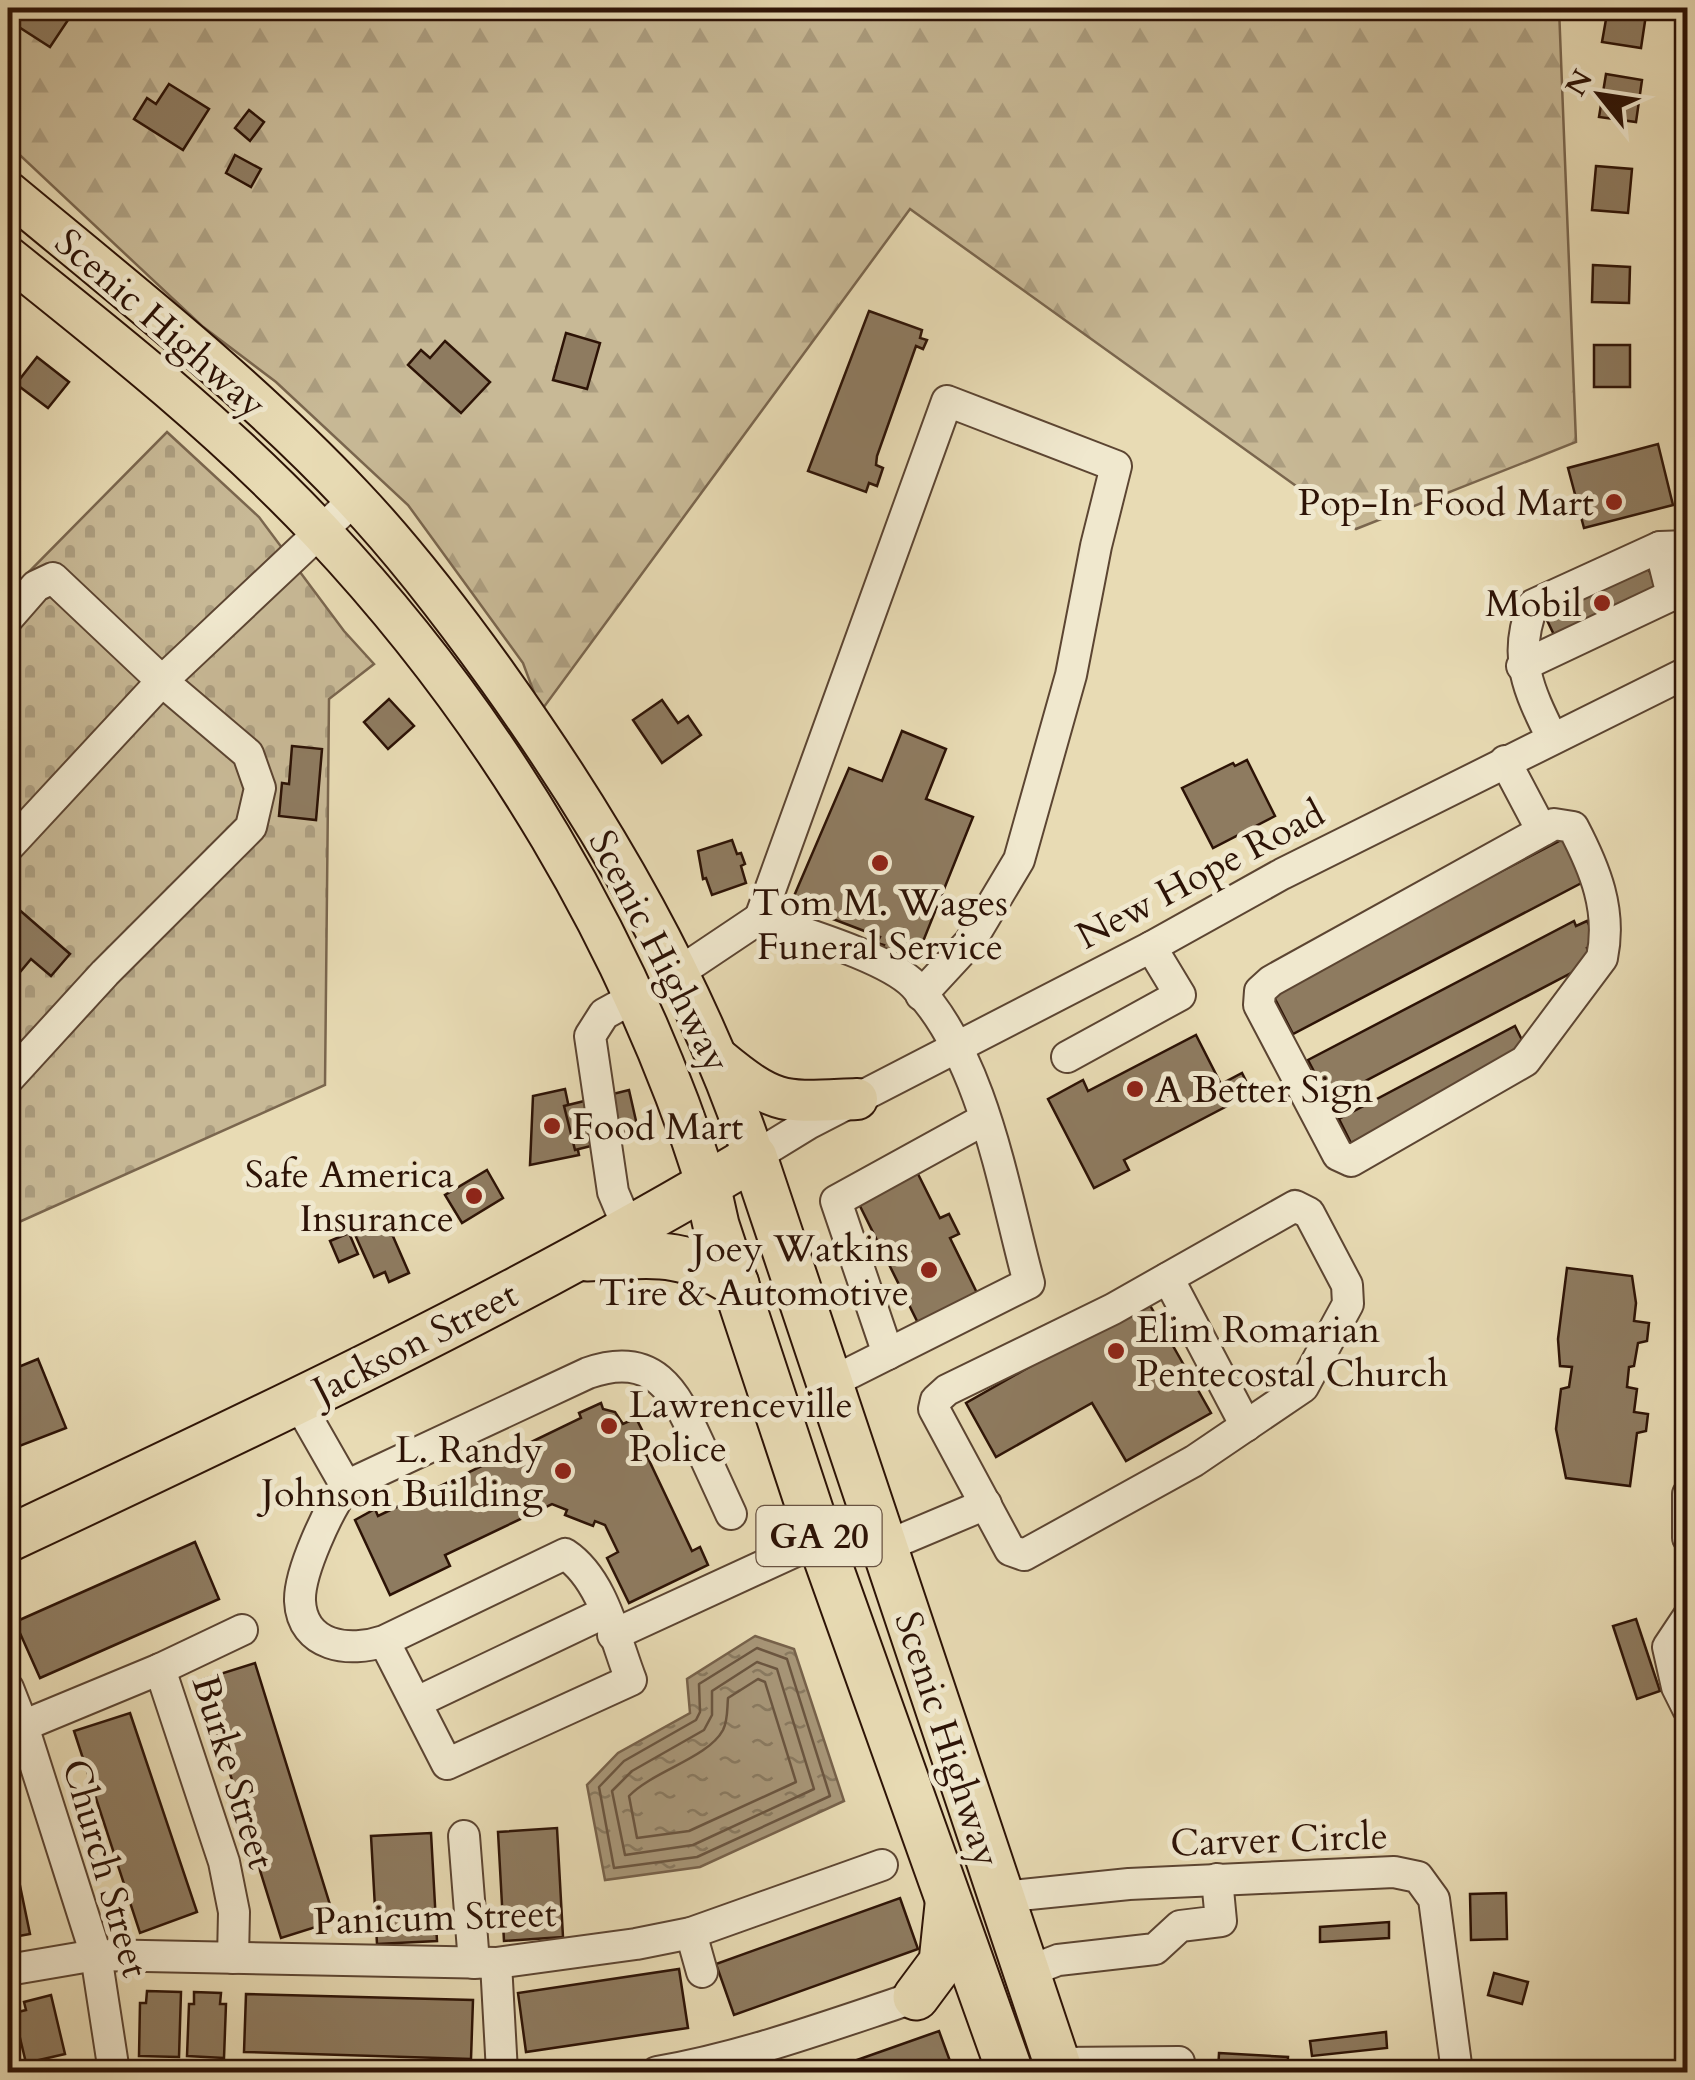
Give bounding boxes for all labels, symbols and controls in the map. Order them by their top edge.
north arrow [1550,45,1650,145]
text: N [1557,63,1602,103]
street label: Scenic Highway [43,217,277,430]
place label: Pop-In Food Mart [1298,477,1594,529]
marker: Pop-In Food Mart [1603,491,1625,513]
place label: Mobil [1485,578,1582,630]
marker: Mobil [1591,592,1613,614]
street label: New Hope Road [1067,788,1334,962]
street label: Scenic Highway [576,822,742,1081]
marker: Tom M. Wages Funeral Service [869,852,891,874]
place label: Tom M. Wages Funeral Service [752,877,1008,973]
place label: A Better Sign [1155,1064,1374,1116]
marker: A Better Sign [1124,1078,1146,1100]
place label: Food Mart [572,1101,743,1153]
marker: Food Mart [541,1115,563,1137]
place label: Safe America Insurance [245,1149,454,1245]
marker: Safe America Insurance [463,1185,485,1207]
place label: Joey Watkins Tire & Automotive [598,1223,909,1319]
marker: Joey Watkins Tire & Automotive [918,1259,940,1281]
street label: Jackson Street [300,1269,527,1419]
place label: Elim Romarian Pentecostal Church [1136,1304,1448,1400]
marker: Elim Romarian Pentecostal Church [1105,1340,1127,1362]
place label: Lawrenceville Police [629,1379,853,1475]
marker: Lawrenceville Police [598,1415,620,1437]
place label: L. Randy Johnson Building [256,1424,544,1520]
marker: L. Randy Johnson Building [552,1460,574,1482]
road number: GA 20 [756,1506,882,1566]
street label: Scenic Highway [881,1605,1013,1873]
street label: Burke Street [179,1669,287,1875]
street label: Church Street [49,1753,161,1983]
street label: Carver Circle [1169,1810,1389,1870]
street label: Panicum Street [313,1888,557,1948]

